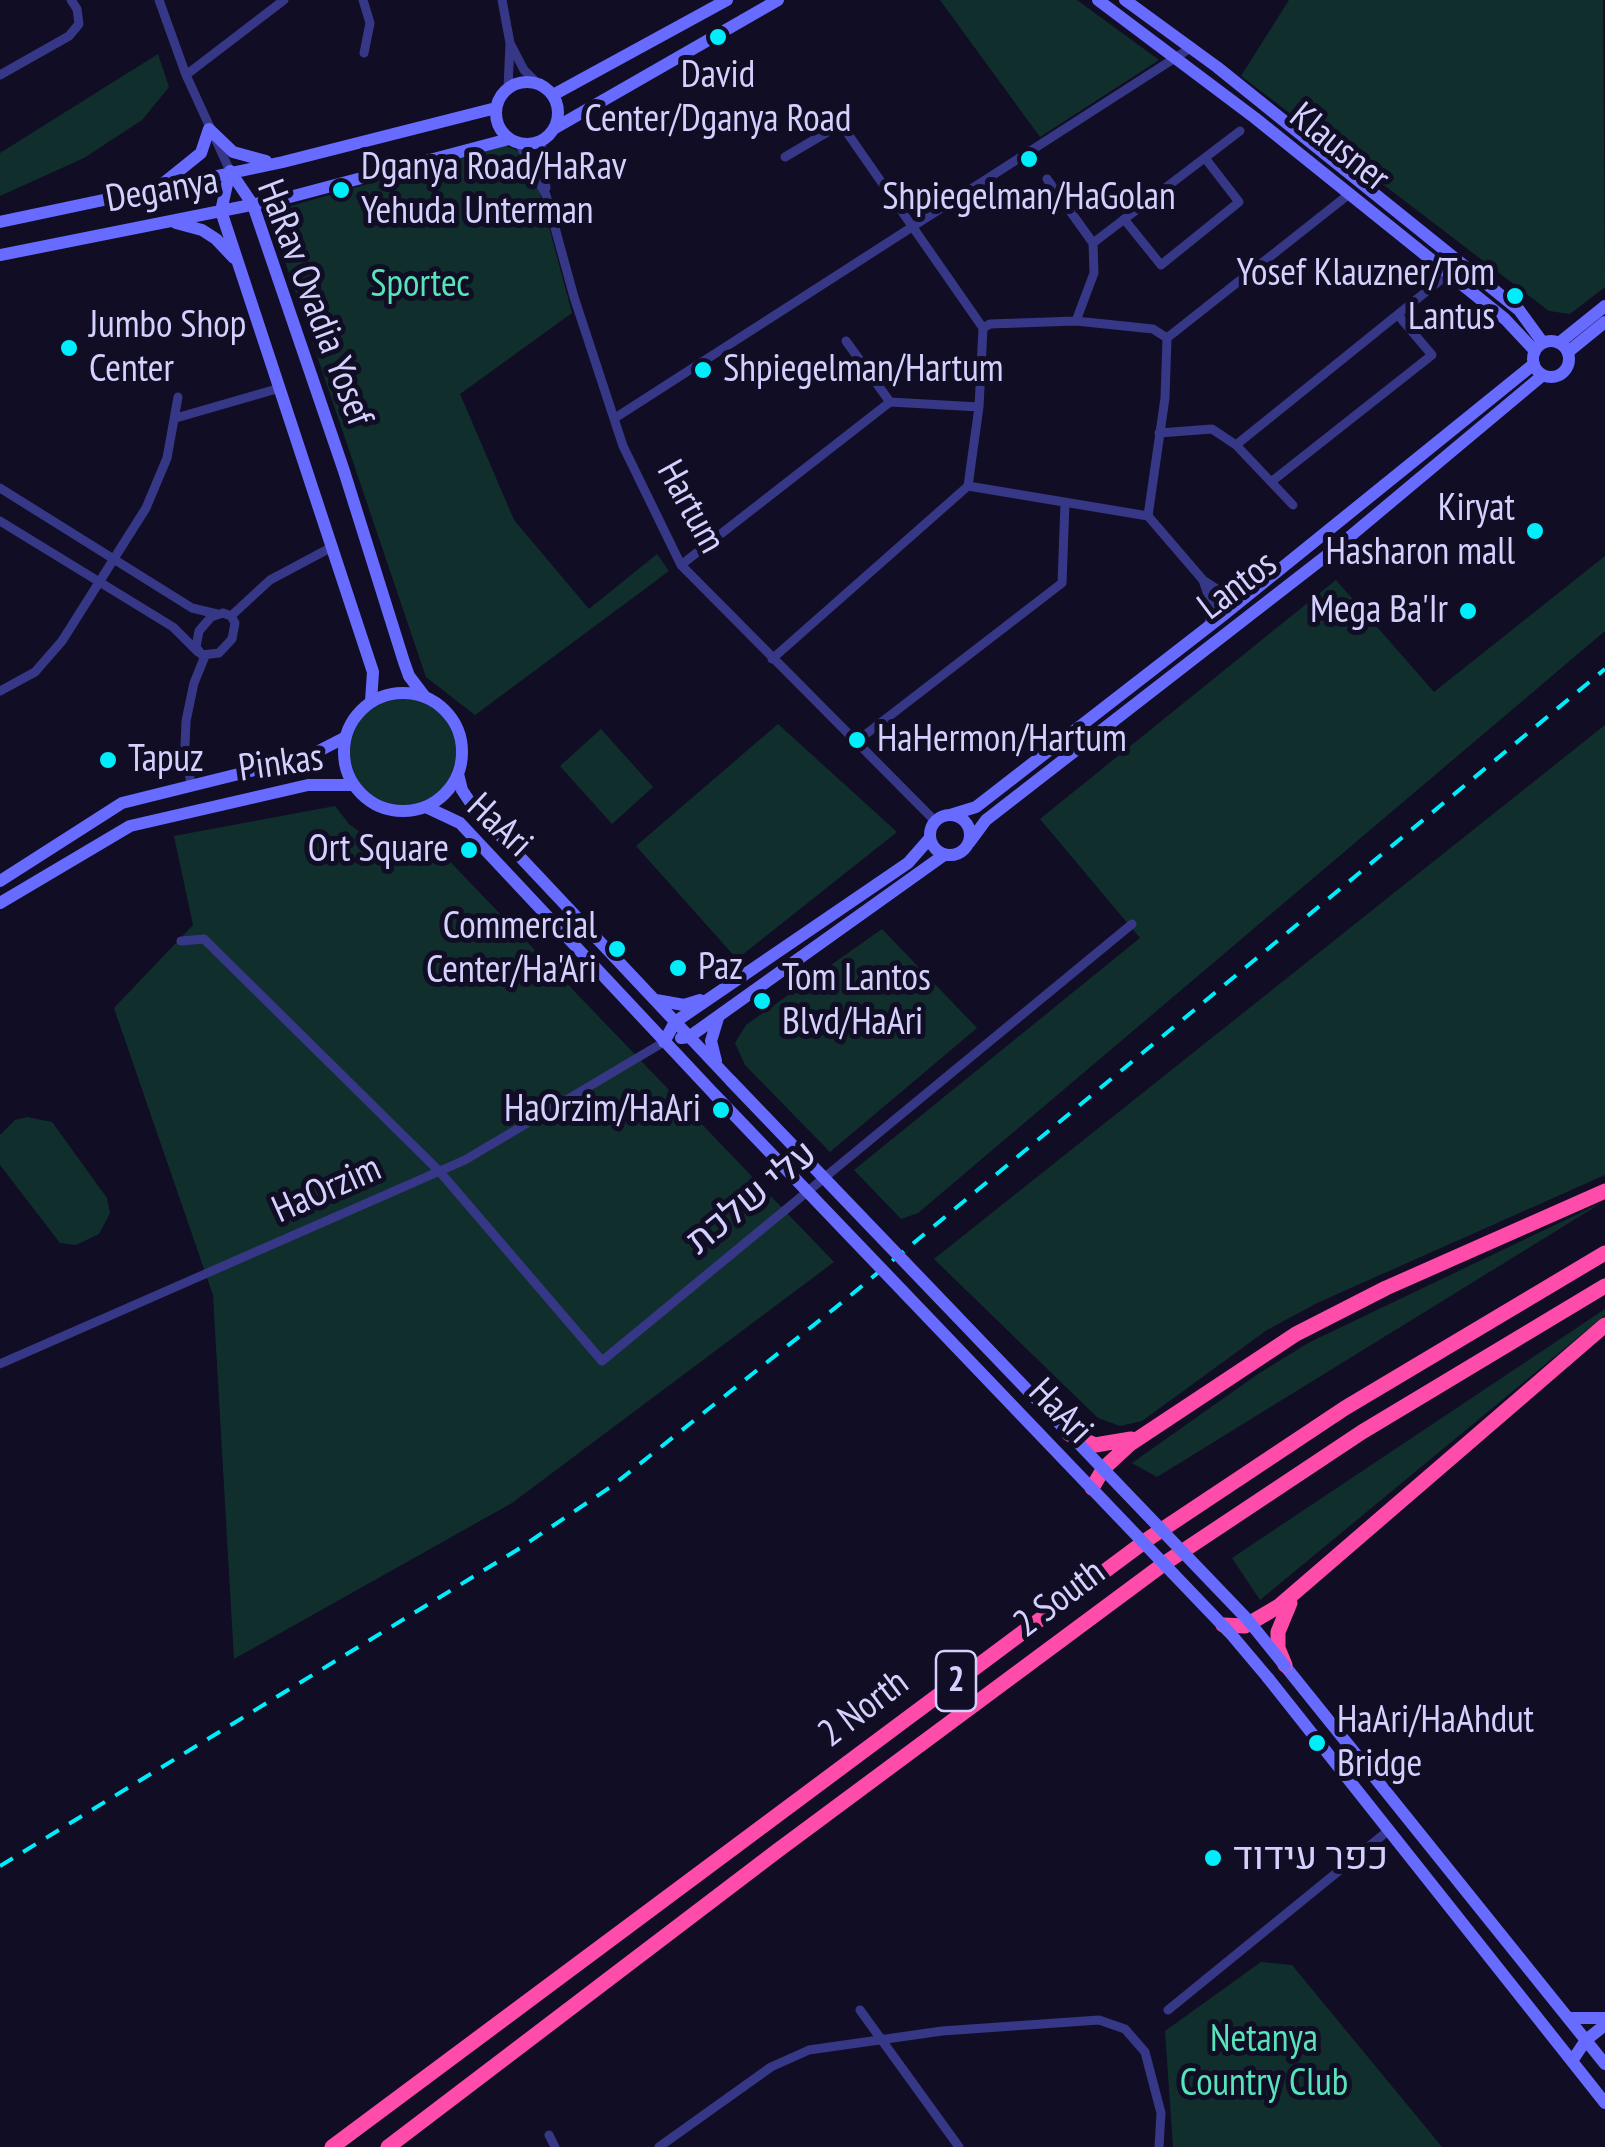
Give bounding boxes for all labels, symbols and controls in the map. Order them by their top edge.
marker: David Center/Dganya Road [707,26,729,48]
place label: David Center/Dganya Road [585,53,851,142]
street label: Klausner [1280,94,1398,202]
place label: Dganya Road/HaRav Yehuda Unterman [361,145,627,234]
marker: Shpiegelman/HaGolan [1018,148,1040,170]
street label: Deganya [102,159,222,223]
street label: HaRav Ovadia Yosef [246,174,382,432]
place label: Shpiegelman/HaGolan [882,175,1176,221]
marker: Dganya Road/HaRav Yehuda Unterman [330,179,352,201]
place label: Yosef Klauzner/Tom Lantus [1236,251,1495,340]
park label: Sportec [370,262,470,308]
marker: Yosef Klauzner/Tom Lantus [1504,285,1526,307]
place label: Jumbo Shop Center [89,303,246,392]
marker: Jumbo Shop Center [58,337,80,359]
place label: Shpiegelman/Hartum [723,347,1004,393]
marker: Shpiegelman/Hartum [692,359,714,381]
street label: Hartum [646,453,734,561]
place label: Kiryat Hasharon mall [1325,486,1515,576]
marker: Kiryat Hasharon mall [1524,520,1546,542]
street label: Lantos [1190,542,1286,630]
place label: Mega Ba'Ir [1310,588,1448,634]
marker: Mega Ba'Ir [1457,600,1479,622]
place label: HaHermon/Hartum [877,717,1127,763]
marker: HaHermon/Hartum [846,729,868,751]
street label: Pinkas [236,736,326,792]
place label: Tapuz [128,737,204,783]
marker: Tapuz [97,749,119,771]
street label: HaAri [457,785,541,867]
place label: Ort Square [308,827,449,873]
marker: Ort Square [458,839,480,861]
place label: Commercial Center/Ha'Ari [426,904,597,994]
marker: Commercial Center/Ha'Ari [606,938,628,960]
place label: Paz [698,945,743,991]
place label: Tom Lantos Blvd/HaAri [782,956,931,1046]
marker: Paz [667,957,689,979]
marker: Tom Lantos Blvd/HaAri [751,990,773,1012]
place label: HaOrzim/HaAri [504,1087,701,1133]
marker: HaOrzim/HaAri [710,1099,732,1121]
street label: עלי שלכת [677,1132,827,1264]
street label: HaOrzim [266,1146,388,1234]
street label: HaAri [1019,1370,1101,1454]
street label: 2 South [1006,1550,1114,1648]
road number: 2 [936,1651,976,1711]
street label: 2 North [810,1661,918,1757]
place label: HaAri/HaAhdut Bridge [1337,1698,1534,1788]
marker: HaAri/HaAhdut Bridge [1306,1732,1328,1754]
place label: כפר עידוד [1233,1835,1388,1881]
marker: כפר עידוד [1202,1847,1224,1869]
park label: Netanya Country Club [1180,2017,1348,2106]

